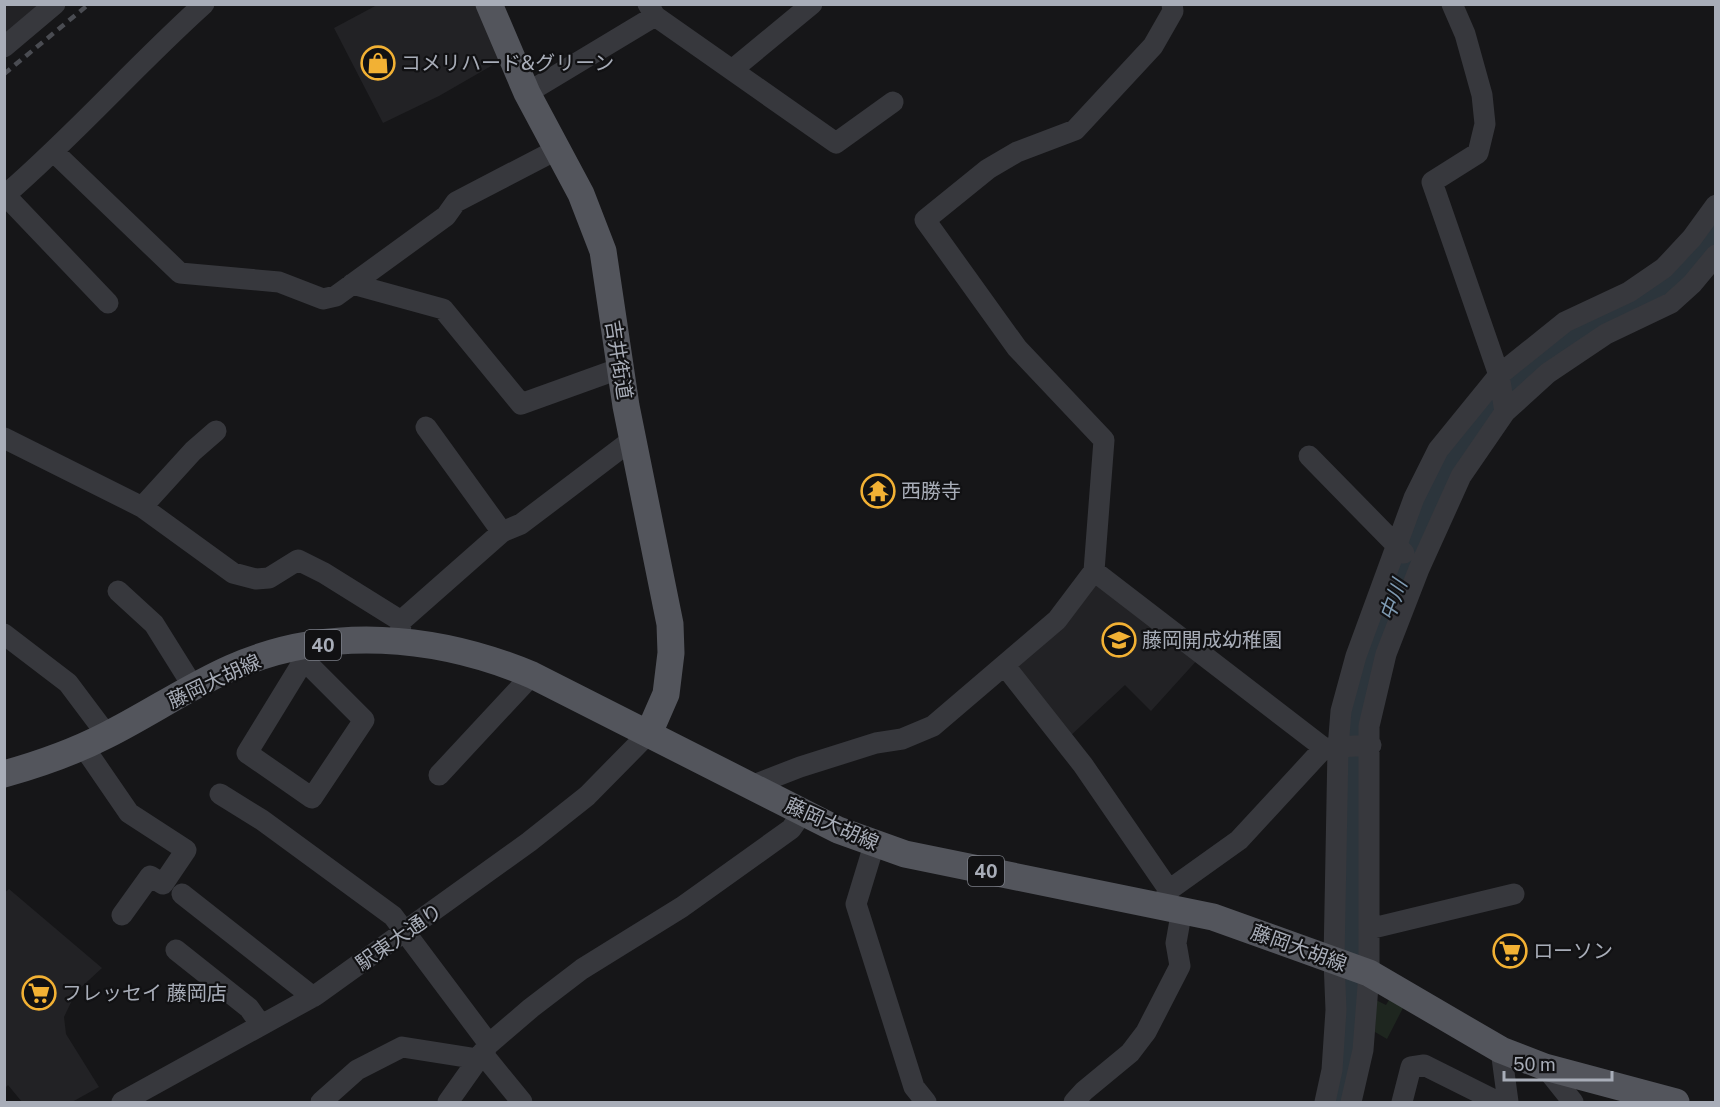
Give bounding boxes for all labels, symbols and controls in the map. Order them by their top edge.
shop icon: コメリハード&グリーン [360,45,396,81]
place label: コメリハード&グリーン [401,51,614,75]
street label: 吉井街道 [601,319,637,401]
temple icon: 西勝寺 [860,473,896,509]
place label: 西勝寺 [901,479,961,503]
water label: 中川 [1374,574,1413,624]
school or university icon: 藤岡開成幼稚園 [1101,622,1137,658]
place label: 藤岡開成幼稚園 [1142,628,1282,652]
road number: 40 [305,630,341,660]
street label: 藤岡大胡線 [164,649,264,713]
street label: 藤岡大胡線 [781,793,883,855]
road number: 40 [968,856,1004,886]
street label: 駅東大通り [351,898,447,976]
street label: 藤岡大胡線 [1248,920,1350,976]
supermarket icon: ローソン [1492,933,1528,969]
place label: ローソン [1533,939,1613,963]
supermarket icon: フレッセイ 藤岡店 [21,975,57,1011]
place label: フレッセイ 藤岡店 [62,981,227,1005]
scale bar [1504,1044,1612,1082]
text: 50 m [1513,1054,1556,1075]

